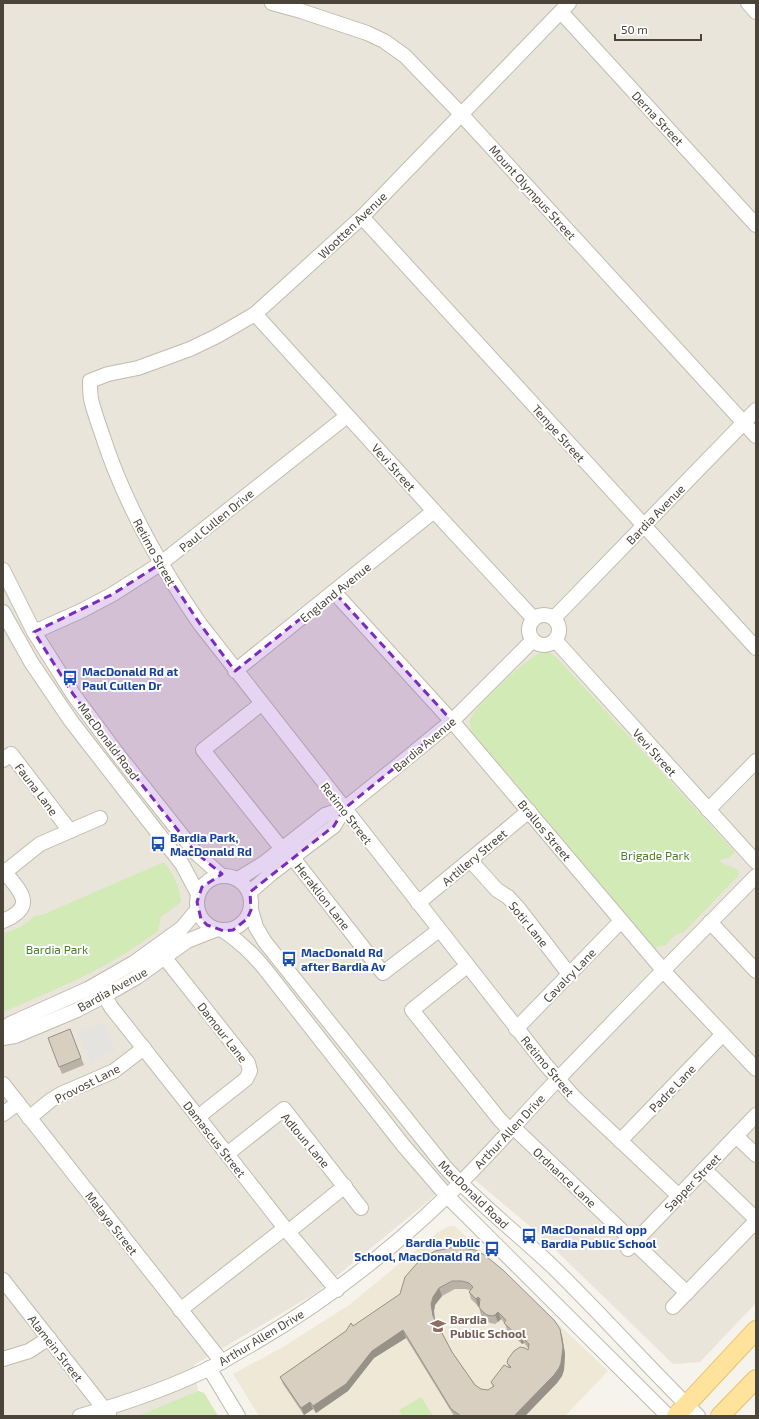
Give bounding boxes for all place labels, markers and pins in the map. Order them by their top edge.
place label: MacDonald Rd at Paul Cullen Dr [82,664,178,692]
bus stop icon: MacDonald Rd at Paul Cullen Dr [61,669,79,687]
place label: Bardia Park, MacDonald Rd [170,830,252,858]
bus stop icon: Bardia Park, MacDonald Rd [149,835,167,853]
place label: MacDonald Rd after Bardia Av [301,945,386,973]
bus stop icon: MacDonald Rd after Bardia Av [280,950,298,968]
place label: MacDonald Rd opp Bardia Public School [541,1222,657,1250]
bus stop icon: MacDonald Rd opp Bardia Public School [520,1227,538,1245]
place label: Bardia Public School, MacDonald Rd [354,1235,480,1263]
bus stop icon: Bardia Public School, MacDonald Rd [483,1240,501,1258]
place label: Bardia Public School [450,1312,526,1340]
school or university icon: Bardia Public School [429,1317,447,1335]

